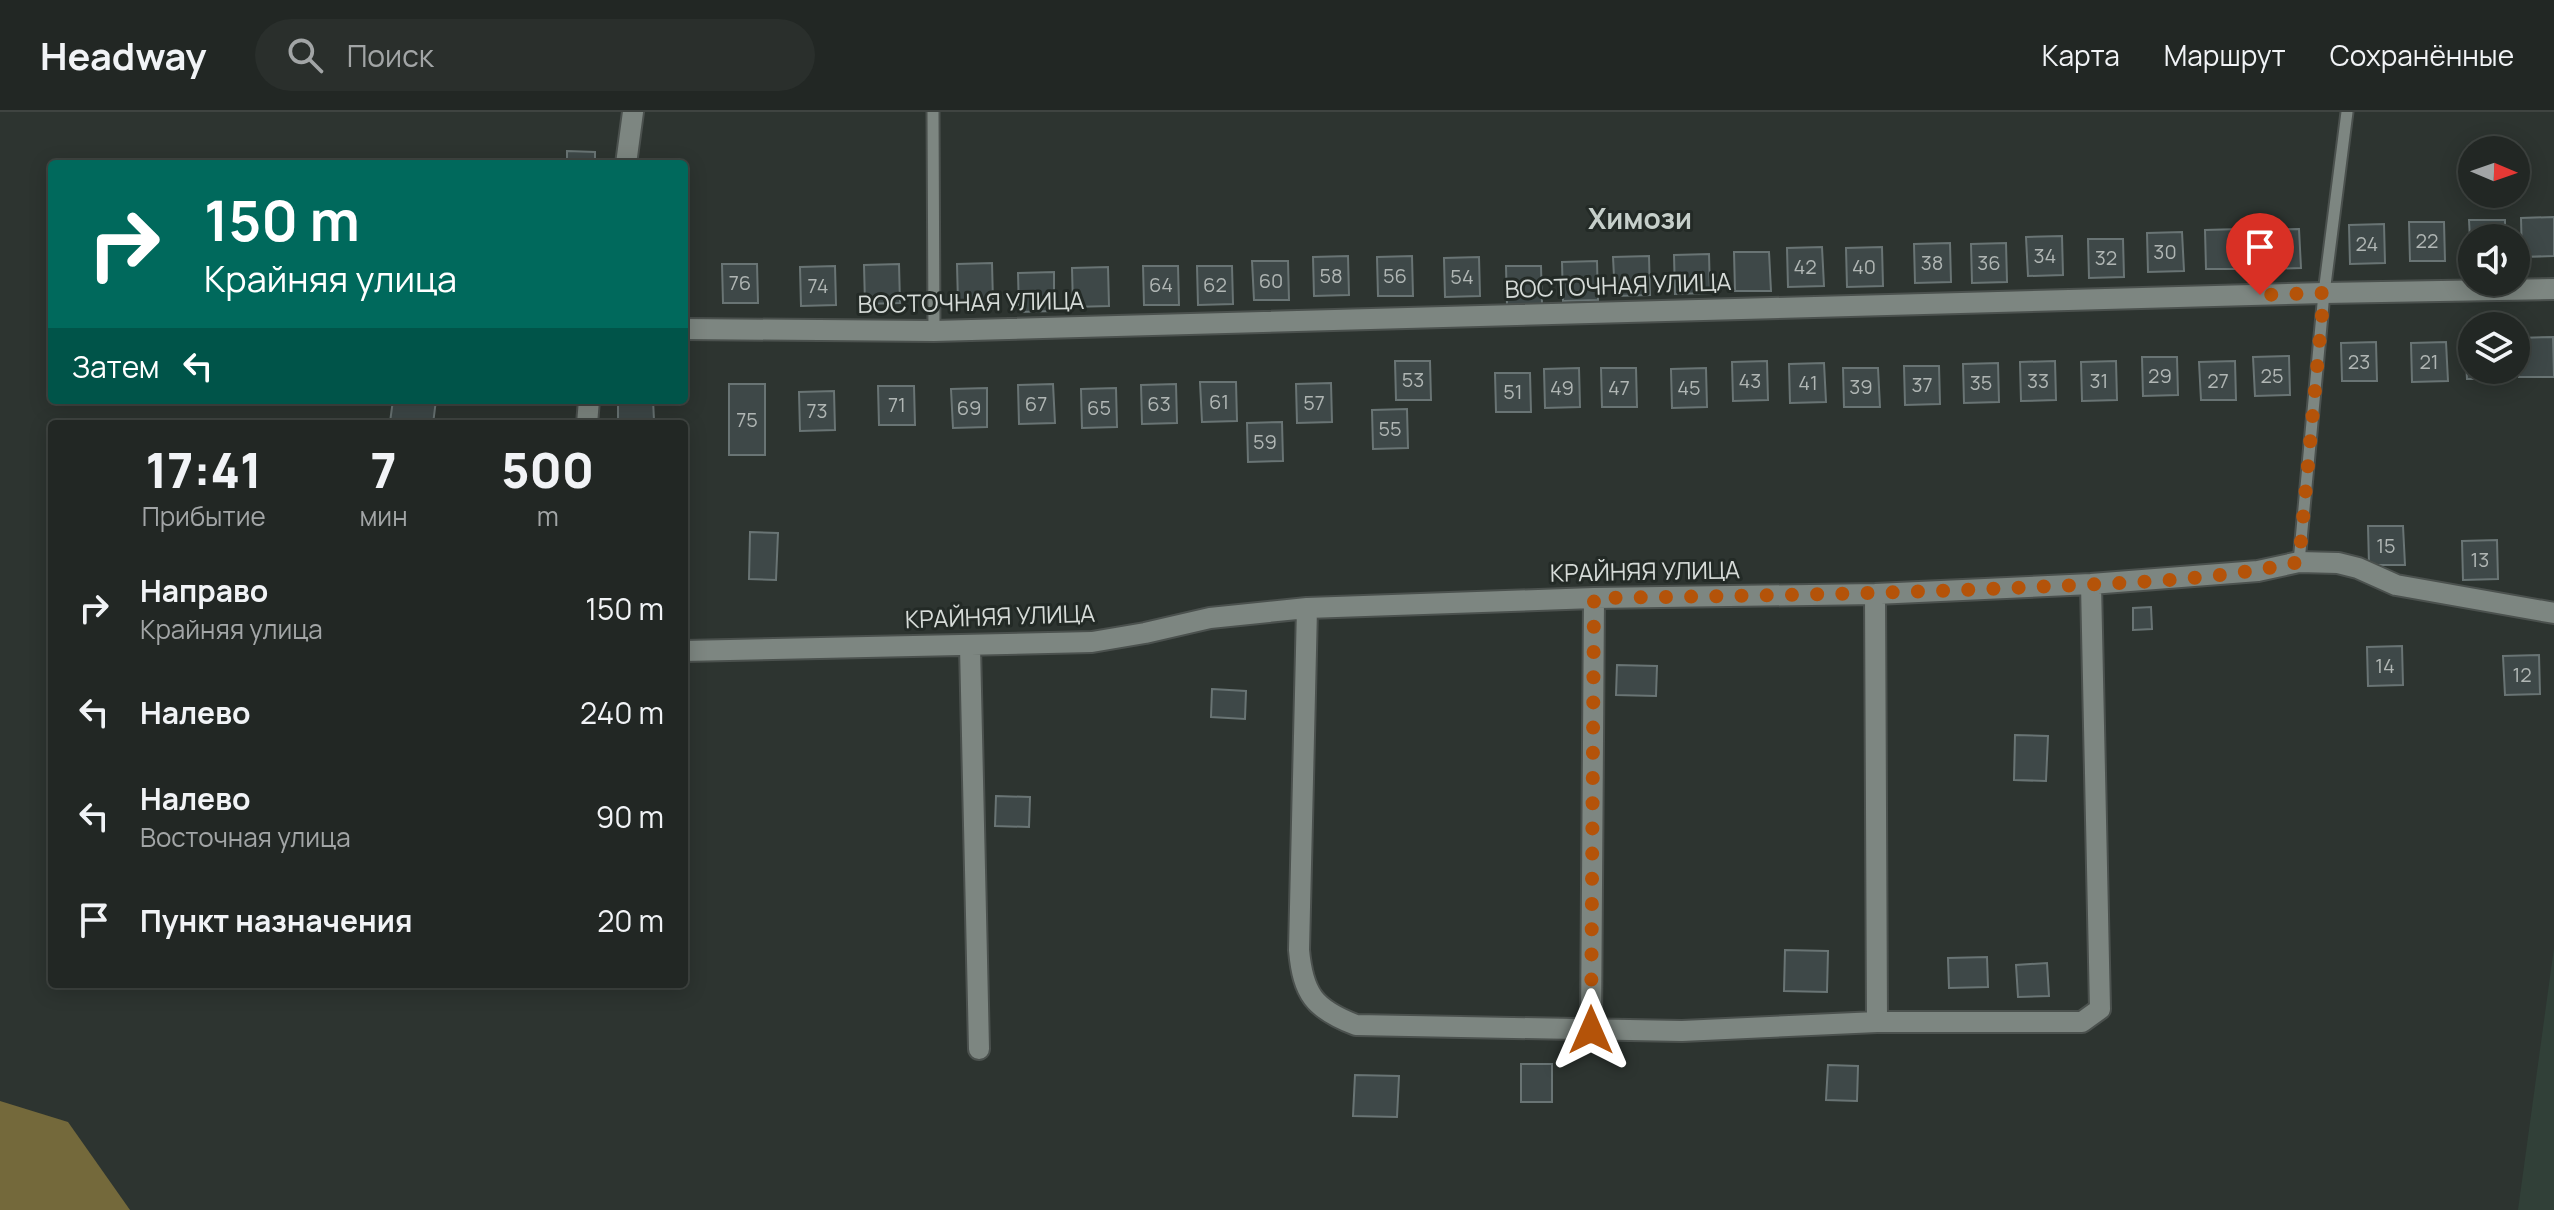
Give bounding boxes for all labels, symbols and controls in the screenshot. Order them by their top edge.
search box [255,19,815,91]
text: Headway [40,29,207,81]
icon: search [283,33,327,77]
text: Поиск [347,35,434,76]
text: Карта [2042,36,2120,74]
text: Маршрут [2164,36,2286,74]
text: Сохранённые [2330,36,2514,74]
north arrow [2458,136,2530,208]
map controls [2458,136,2530,384]
text: 150 m [204,181,360,258]
icon: right [72,192,176,296]
district label: Химози [1588,199,1692,237]
pin [2226,213,2294,295]
button: sound [2458,224,2530,296]
icon: arrive [2238,225,2282,269]
house number: 22 [2416,227,2438,254]
house number: 24 [2356,230,2378,257]
house number: 30 [2153,238,2177,265]
house number: 34 [2034,242,2056,269]
house number: 32 [2095,244,2117,271]
house number: 38 [1921,249,1943,276]
house number: 36 [1977,249,2001,276]
house number: 42 [1793,253,1817,280]
house number: 40 [1852,253,1876,280]
text: Крайняя улица [204,254,457,303]
house number: 58 [1319,262,1343,289]
house number: 56 [1383,262,1407,289]
house number: 54 [1450,263,1474,290]
street label: ВОСТОЧНАЯ УЛИЦА [1504,264,1732,305]
house number: 60 [1259,267,1283,294]
house number: 76 [729,269,751,296]
house number: 64 [1149,271,1173,298]
house number: 62 [1203,271,1227,298]
house number: 74 [807,272,829,299]
street label: ВОСТОЧНАЯ УЛИЦА [857,283,1085,320]
button: layers [2458,312,2530,384]
icon: left [176,344,220,388]
text: Затем [72,346,160,387]
house number: 23 [2348,348,2370,375]
house number: 21 [2419,348,2439,375]
house number: 29 [2148,362,2172,389]
house number: 25 [2261,362,2283,389]
house number: 53 [1402,366,1424,393]
house number: 43 [1739,367,1761,394]
house number: 33 [2027,367,2049,394]
house number: 31 [2090,367,2108,394]
house number: 27 [2207,367,2229,394]
house number: 41 [1798,369,1818,396]
house number: 35 [1970,369,1992,396]
house number: 37 [1911,371,1933,398]
house number: 39 [1849,373,1873,400]
house number: 49 [1550,374,1574,401]
house number: 47 [1608,374,1630,401]
house number: 45 [1677,374,1701,401]
house number: 51 [1503,378,1523,405]
house number: 61 [1209,388,1229,415]
house number: 57 [1303,389,1325,416]
house number: 67 [1025,390,1047,417]
house number: 63 [1147,390,1171,417]
house number: 71 [888,391,906,418]
house number: 69 [957,394,981,421]
house number: 65 [1087,394,1111,421]
house number: 73 [806,397,828,424]
house number: 75 [736,406,758,433]
house number: 55 [1378,415,1402,442]
house number: 59 [1253,428,1277,455]
text: 17:41 [146,437,262,502]
text: 7 [370,437,397,502]
text: 500 [501,437,594,502]
text: Прибытие [142,498,266,534]
text: мин [359,498,408,534]
text: m [537,498,559,534]
house number: 15 [2376,532,2396,559]
house number: 13 [2471,546,2489,573]
street label: КРАЙНЯЯ УЛИЦА [1550,552,1740,589]
text: Направо [140,570,268,611]
icon: right [72,586,116,630]
text: 150 m [585,588,664,629]
street label: КРАЙНЯЯ УЛИЦА [904,596,1096,635]
text: Крайняя улица [140,611,323,647]
house number: 14 [2375,652,2395,679]
house number: 12 [2512,661,2532,688]
icon: left [72,690,116,734]
text: Налево [140,692,250,733]
text: 240 m [580,692,664,733]
text: Налево [140,778,250,819]
icon: left [72,794,116,838]
text: 90 m [596,796,664,837]
text: Восточная улица [140,819,351,855]
icon: arrive [72,898,116,942]
text: Пункт назначения [140,900,413,941]
text: 20 m [597,900,664,941]
position arrow [1549,988,1633,1072]

